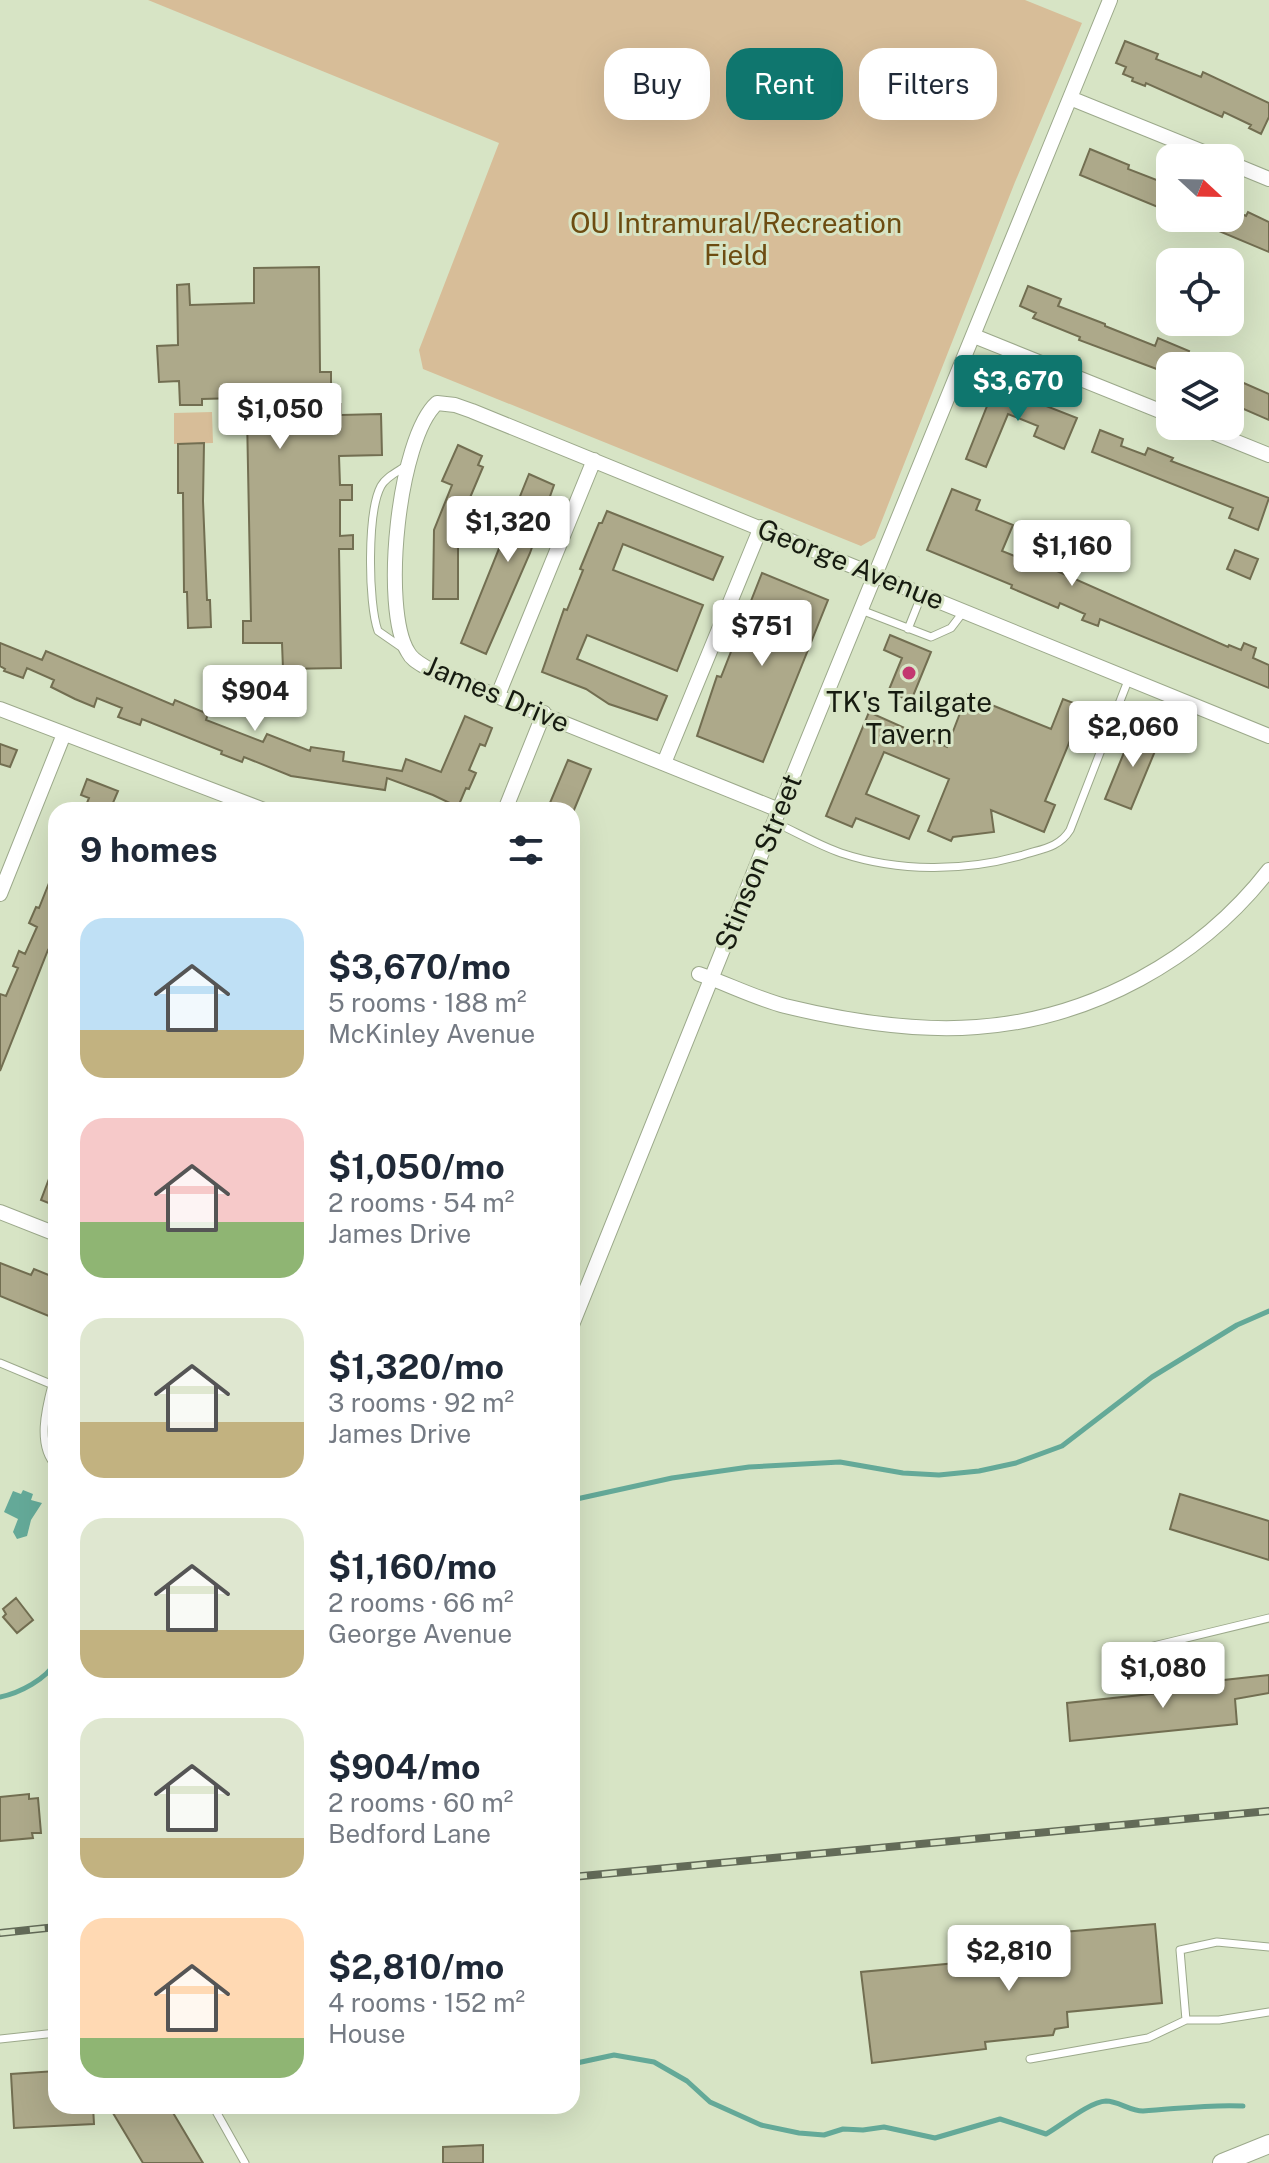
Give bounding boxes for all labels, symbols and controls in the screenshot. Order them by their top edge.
chip: Buy [604,48,710,120]
chip: Rent [726,48,843,120]
chip: Filters [859,48,997,120]
north arrow [1156,144,1244,232]
map controls [1156,144,1244,440]
park label: OU Intramural/Recreation Field [570,206,902,271]
button: locate [1156,248,1244,336]
button: layers [1156,352,1244,440]
pin: $3,670 [953,355,1083,423]
text: $3,670 [972,365,1064,396]
pin: $1,050 [215,383,345,451]
text: $1,050 [236,393,324,424]
pin: $1,320 [443,496,573,564]
text: $1,320 [465,506,551,537]
street label: George Avenue [753,511,949,616]
pin: $1,160 [1007,520,1137,588]
text: $1,160 [1032,530,1113,561]
pin: $751 [715,600,809,668]
text: $751 [731,610,793,641]
street label: James Drive [420,648,575,739]
marker: TK's Tailgate Tavern [900,664,918,682]
pin: $904 [208,665,302,733]
text: $904 [221,675,289,706]
place label: TK's Tailgate Tavern [826,685,992,750]
pin: $2,060 [1068,701,1198,769]
text: $2,060 [1087,711,1179,742]
street label: Stinson Street [707,769,808,955]
icon: filters [504,828,548,872]
text: 9 homes [80,830,218,870]
text: $3,670/mo [328,947,511,987]
icon: home [144,950,240,1046]
text: 5 rooms · 188 m² [328,987,527,1018]
text: McKinley Avenue [328,1018,535,1049]
text: $1,050/mo [328,1147,505,1187]
icon: home [144,1150,240,1246]
text: 2 rooms · 54 m² [328,1187,514,1218]
text: James Drive [328,1218,471,1249]
text: $1,320/mo [328,1347,504,1387]
icon: home [144,1350,240,1446]
text: 3 rooms · 92 m² [328,1387,514,1418]
text: James Drive [328,1418,471,1449]
text: $1,160/mo [328,1547,497,1587]
icon: home [144,1550,240,1646]
text: 2 rooms · 66 m² [328,1587,514,1618]
text: George Avenue [328,1618,512,1649]
pin: $1,080 [1098,1642,1228,1710]
text: $1,080 [1120,1652,1206,1683]
text: $904/mo [328,1747,481,1787]
icon: home [144,1750,240,1846]
text: 2 rooms · 60 m² [328,1787,513,1818]
text: Bedford Lane [328,1818,491,1849]
pin: $2,810 [944,1925,1074,1993]
text: $2,810 [966,1935,1052,1966]
text: $2,810/mo [328,1947,504,1987]
icon: home [144,1950,240,2046]
text: 4 rooms · 152 m² [328,1987,525,2018]
text: House [328,2018,405,2049]

